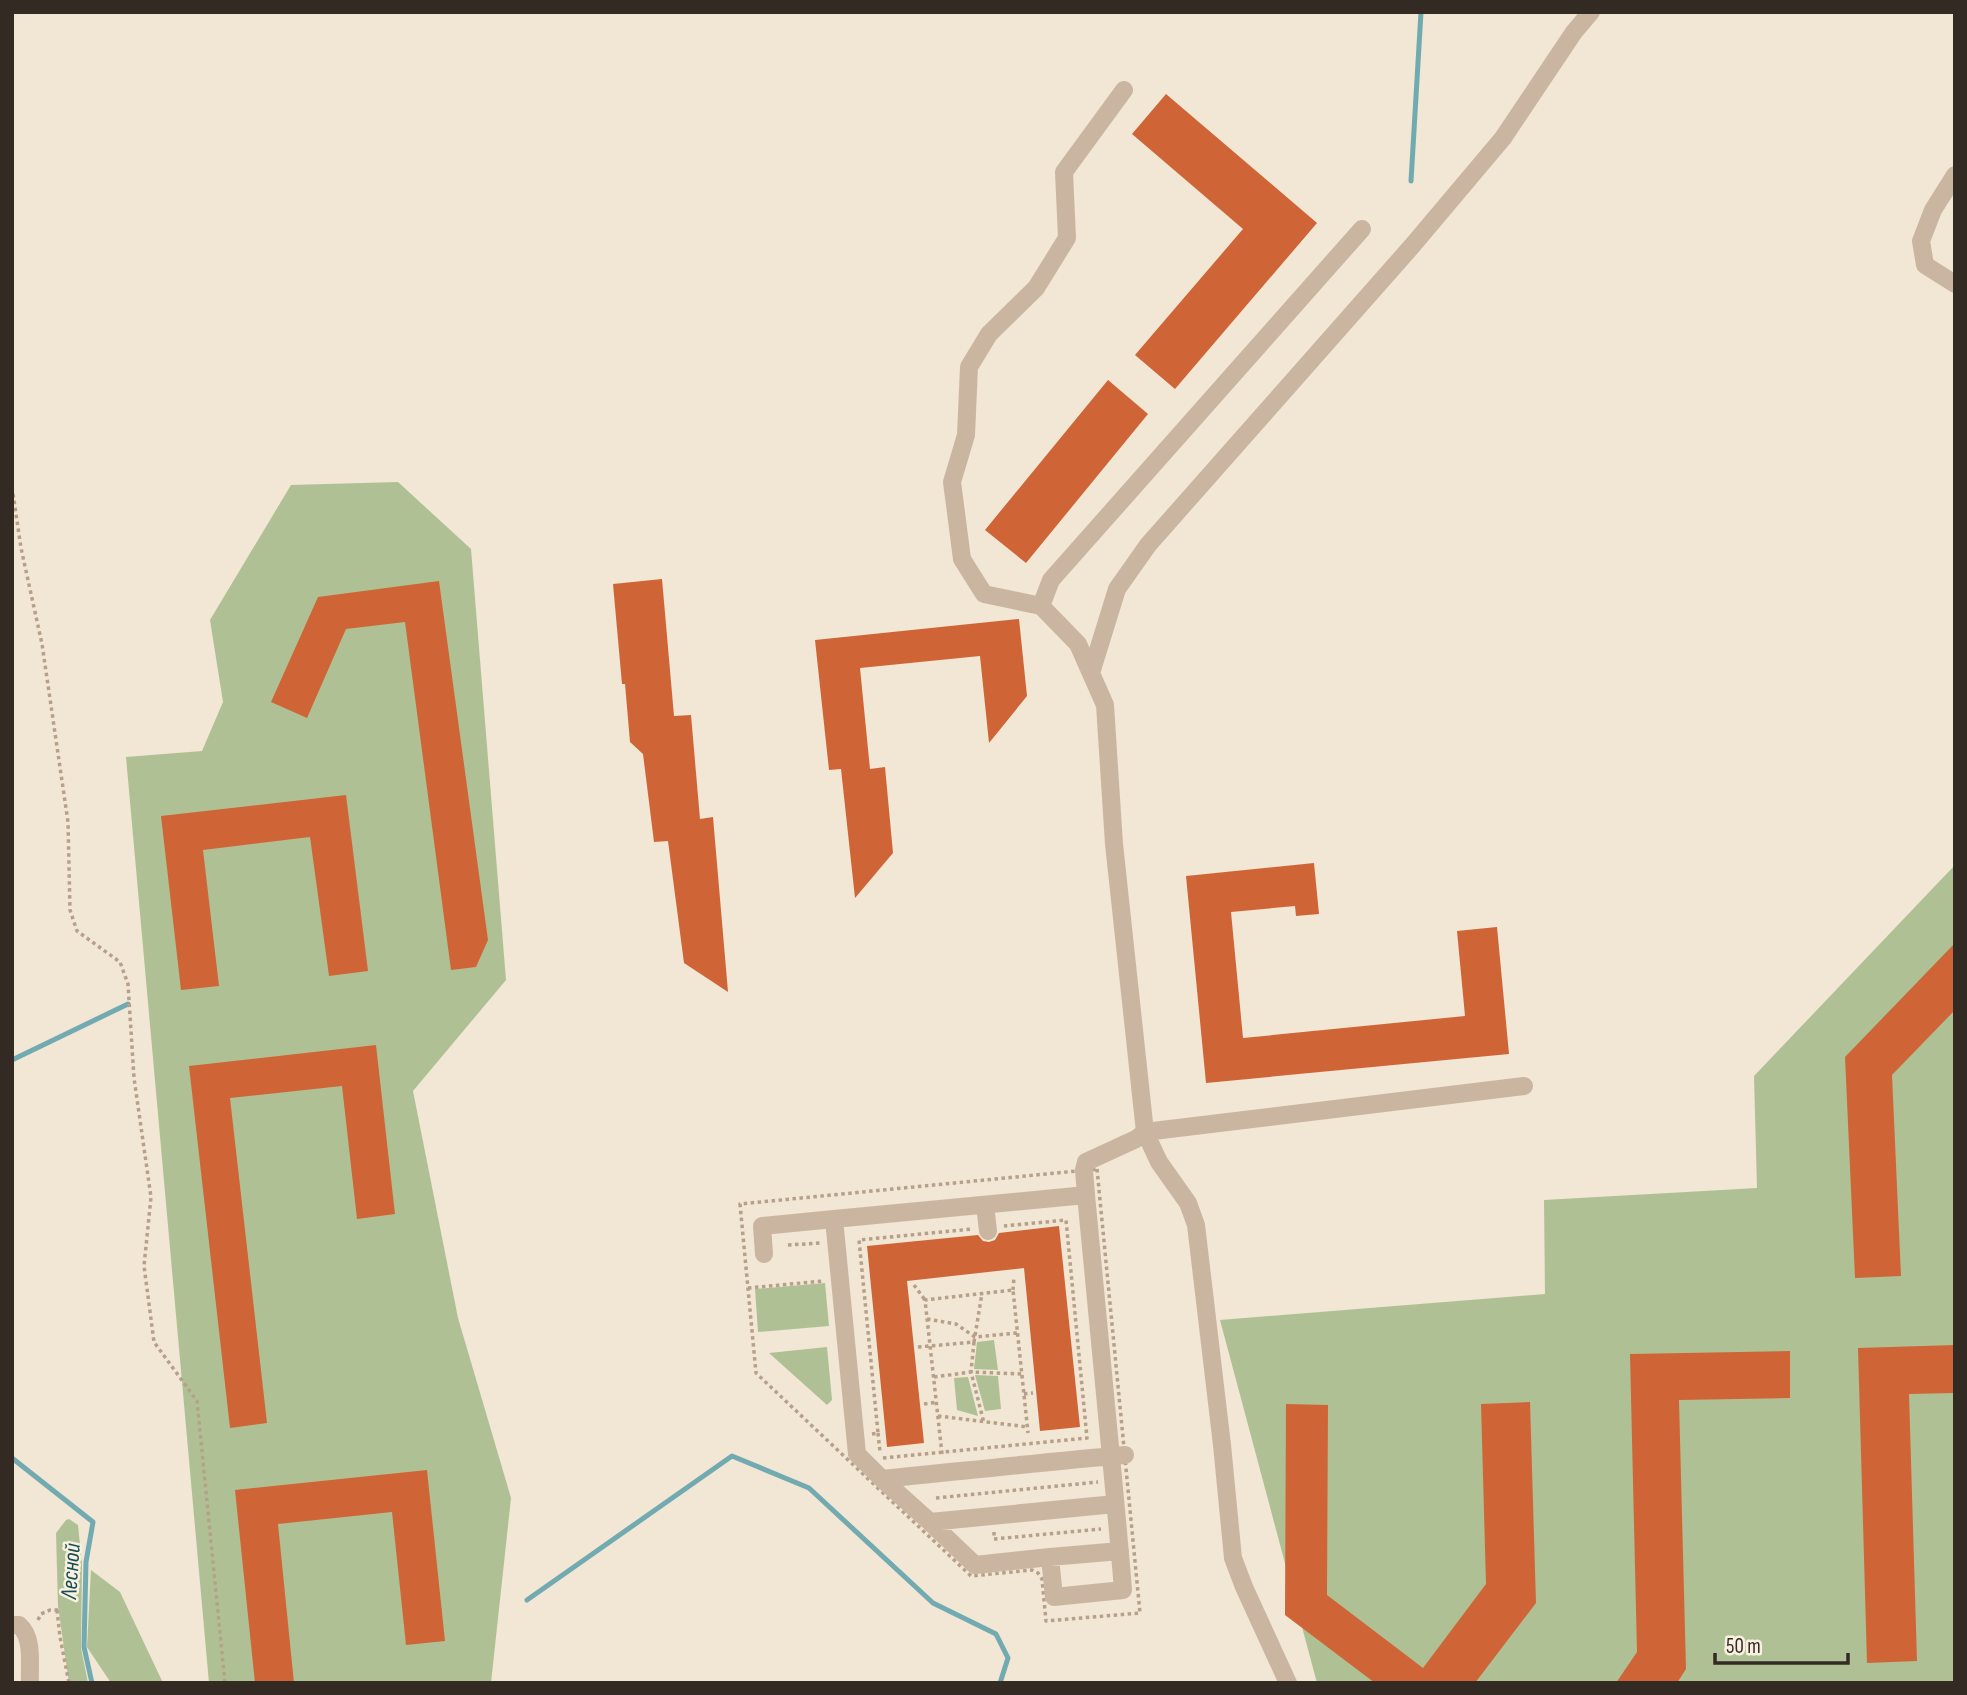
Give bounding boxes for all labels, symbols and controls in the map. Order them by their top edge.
water label: Лесной [55,1542,87,1601]
scale bar [1715,1622,1848,1666]
text: 50 m [1726,1634,1761,1659]

